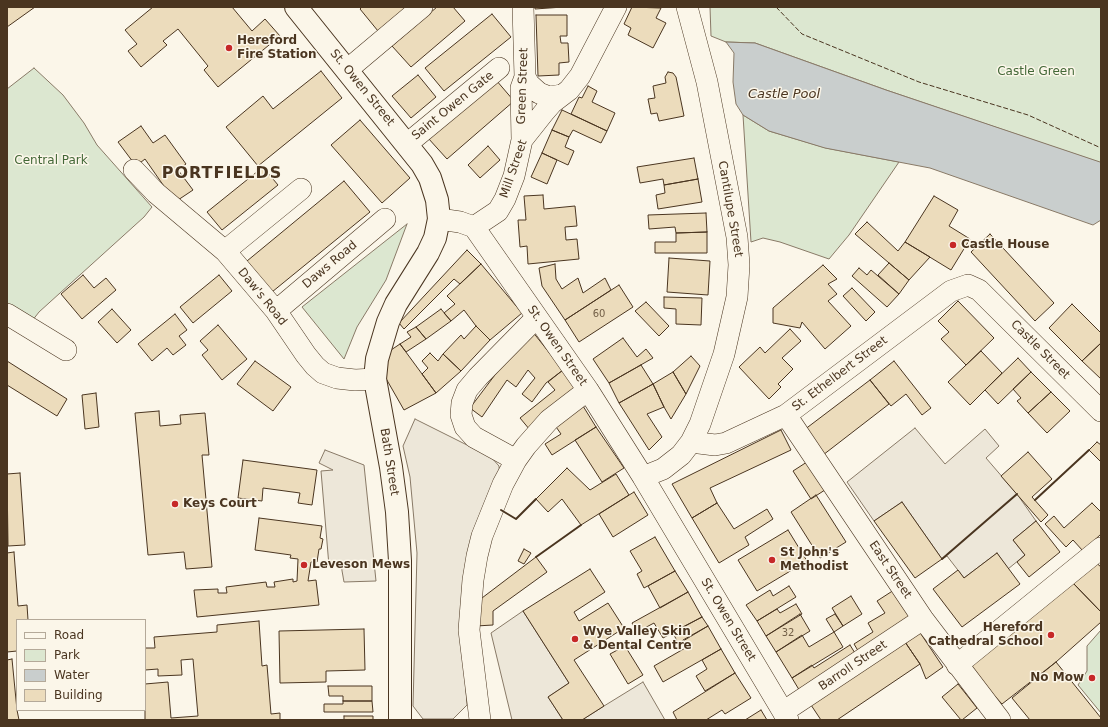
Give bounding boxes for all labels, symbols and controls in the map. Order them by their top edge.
place label: Hereford Fire Station [237,34,317,62]
marker: Hereford Fire Station [224,43,234,53]
street label: St. Owen Street [327,47,397,129]
street label: Green Street [514,47,532,125]
park label: Castle Green [997,65,1075,79]
street label: Saint Owen Gate [409,69,497,143]
water label: Castle Pool [748,87,820,103]
street label: Mill Street [497,138,531,200]
park label: Central Park [14,154,88,168]
street label: Cantilupe Street [714,160,746,258]
district label: PORTFIELDS [162,164,282,184]
street label: Daws Road [300,238,360,292]
place label: Castle House [961,238,1049,252]
marker: Castle House [948,240,958,250]
street label: Daw's Road [234,265,290,329]
street label: St. Owen Street [524,303,590,389]
house number: 60 [593,308,605,320]
street label: Castle Street [1007,317,1073,383]
street label: St. Ethelbert Street [790,334,890,414]
street label: Bath Street [377,427,401,497]
place label: Keys Court [183,497,257,511]
marker: Keys Court [170,499,180,509]
street label: East Street [866,539,914,601]
place label: St John's Methodist [780,546,848,574]
marker: St John's Methodist [767,555,777,565]
place label: Leveson Mews [312,558,410,572]
marker: Leveson Mews [299,560,309,570]
street label: St. Owen Street [697,576,759,664]
legend [16,619,146,711]
place label: Hereford Cathedral School [928,621,1043,649]
place label: Wye Valley Skin & Dental Centre [583,625,692,653]
house number: 32 [782,627,794,639]
text: Road [54,628,84,642]
marker: Hereford Cathedral School [1046,630,1056,640]
marker: Wye Valley Skin & Dental Centre [570,634,580,644]
street label: Barroll Street [816,638,890,694]
text: Park [54,648,80,662]
text: Water [54,668,89,682]
place label: No Mow [1030,671,1084,685]
marker: No Mow [1087,673,1097,683]
text: Building [54,688,103,702]

